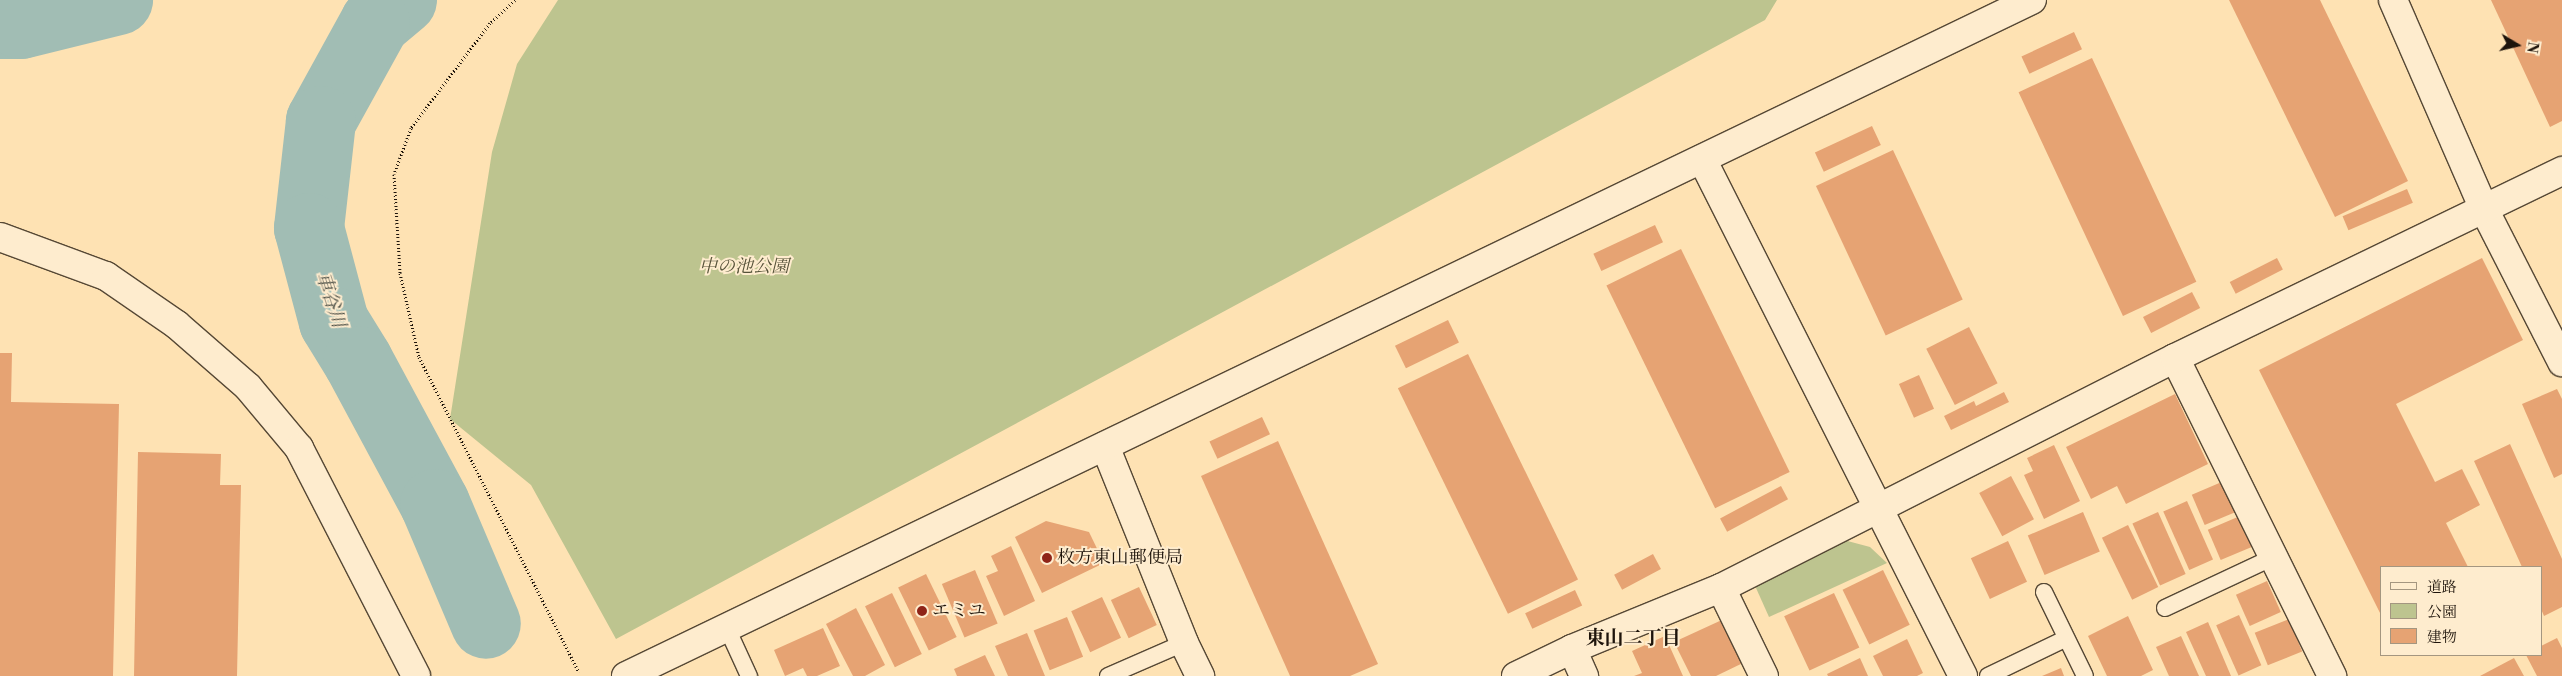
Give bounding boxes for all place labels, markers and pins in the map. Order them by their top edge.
place label: 枚方東山郵便局 [1057,547,1183,569]
marker: 枚方東山郵便局 [1041,552,1053,564]
place label: エミユ [932,600,986,622]
marker: エミユ [916,605,928,617]

